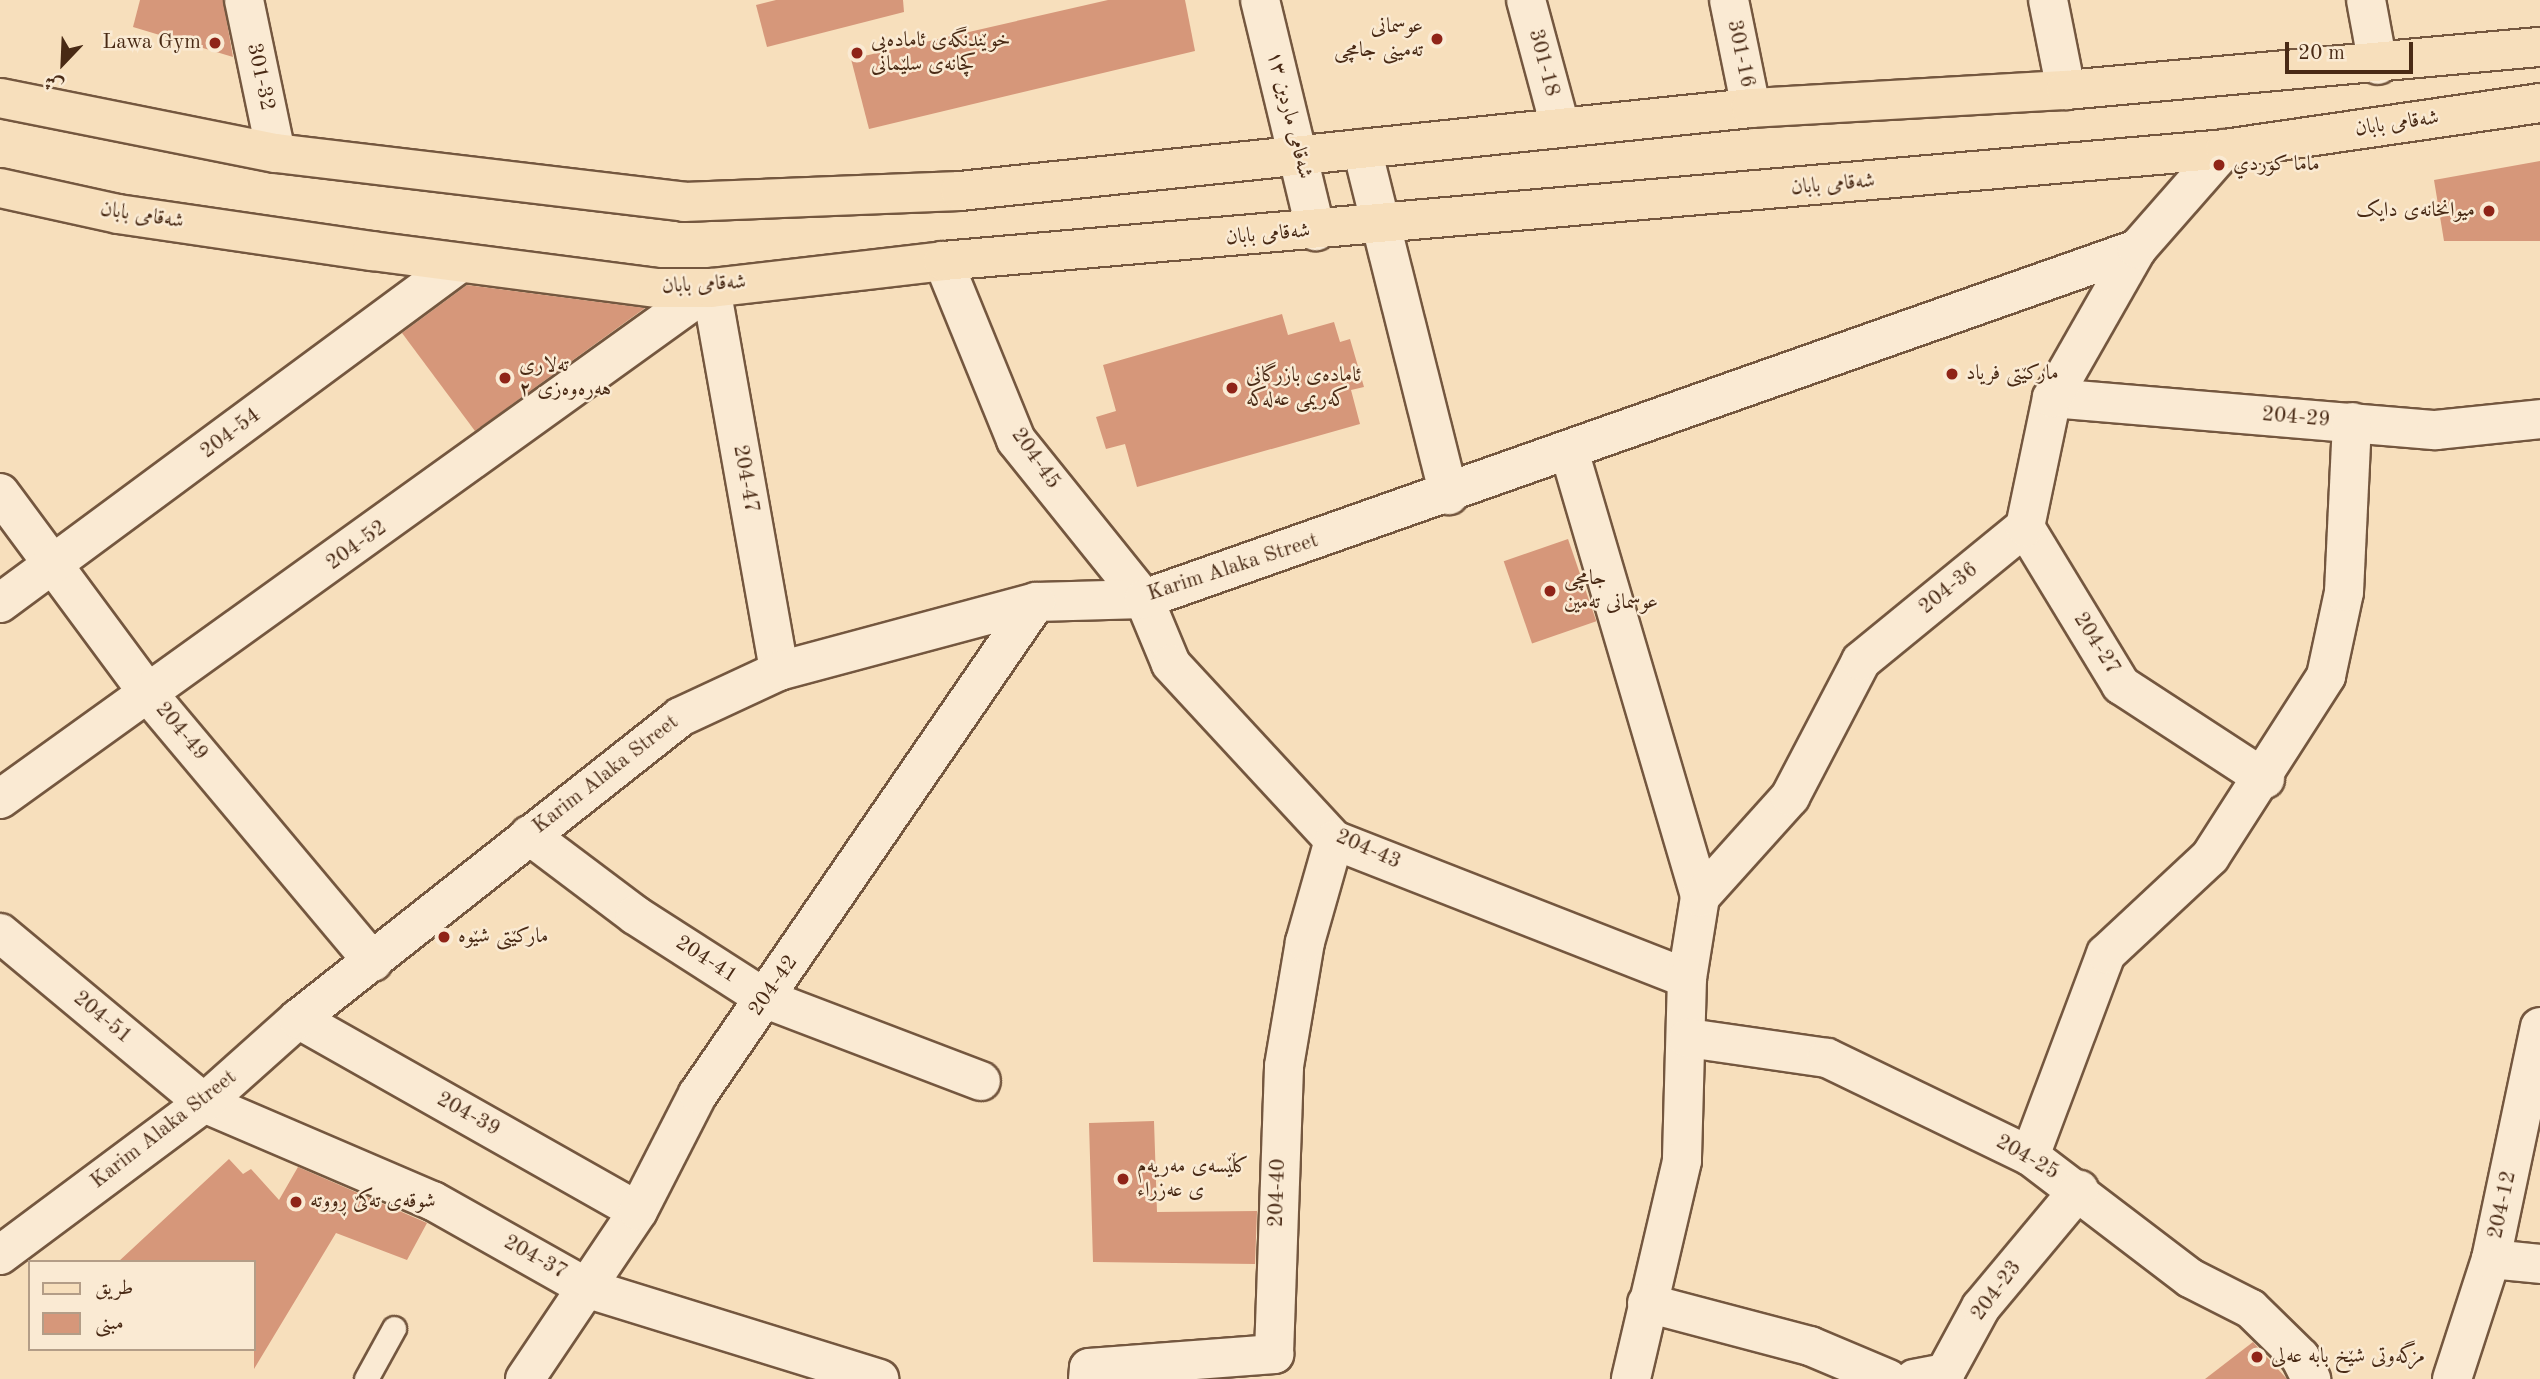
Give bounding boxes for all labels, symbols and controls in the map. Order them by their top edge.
place label: عوسمانی تەمینی جامچی [1334,14,1423,64]
street label: 301-16 [1721,18,1759,90]
street label: 301-18 [1522,27,1564,99]
north arrow [28,28,98,98]
place label: خوێندنگەی ئامادەیی کچانەی سلێمانی [871,28,1010,78]
scale bar [2288,28,2416,72]
place label: Lawa Gym [102,30,201,56]
marker: عوسمانی تەمینی جامچی [1429,31,1445,47]
marker: Lawa Gym [207,35,223,51]
street label: 301-32 [241,41,279,113]
text: 20 m [2298,43,2345,64]
marker: خوێندنگەی ئامادەیی کچانەی سلێمانی [849,45,865,61]
street label: شەقامی ماردین ١٣ [1261,48,1317,182]
text: ش [42,70,67,95]
street label: شەقامی بابان [2353,106,2441,142]
place label: ماما كوردي [2233,152,2320,178]
marker: ماما كوردي [2211,157,2227,173]
street label: شەقامی بابان [1790,169,1876,201]
street label: شەقامی بابان [98,197,186,235]
place label: میوانخانەی دایک [2356,198,2475,224]
marker: میوانخانەی دایک [2481,203,2497,219]
street label: شەقامی بابان [1225,219,1311,251]
street label: شەقامی بابان [661,270,747,300]
place label: تەلاری هەرەوەزی ٢ [519,353,611,403]
place label: مارکێتی فریاد [1966,361,2059,387]
place label: ئامادەی بازرگانی کەریمی عەلەکە [1246,363,1361,413]
marker: مارکێتی فریاد [1944,366,1960,382]
marker: تەلاری هەرەوەزی ٢ [497,370,513,386]
marker: ئامادەی بازرگانی کەریمی عەلەکە [1224,380,1240,396]
street label: 204-29 [2261,402,2331,434]
street label: 204-54 [196,403,266,465]
street label: 204-45 [1005,424,1065,494]
street label: 204-47 [727,443,763,515]
street label: 204-52 [322,516,392,576]
street label: Karim Alaka Street [1144,529,1322,607]
street label: 204-36 [1914,558,1984,620]
place label: جامچی عوسمانی تەمین [1564,566,1658,616]
marker: جامچی عوسمانی تەمین [1542,583,1558,599]
street label: 204-27 [2067,608,2125,680]
street label: 204-49 [149,698,213,766]
street label: Karim Alaka Street [528,710,684,840]
street label: 204-43 [1332,825,1404,875]
place label: مارکێتی شێوە [458,924,548,950]
marker: مارکێتی شێوە [436,929,452,945]
street label: 204-41 [670,931,742,989]
street label: 204-42 [744,951,804,1021]
street label: 204-51 [68,986,136,1050]
street label: Karim Alaka Street [86,1065,242,1195]
street label: 204-39 [432,1087,504,1143]
street label: 204-25 [1991,1130,2063,1186]
place label: کڵێسەی مەریەم ی عەزراء [1137,1154,1249,1204]
street label: 204-40 [1264,1158,1292,1228]
street label: 204-12 [2484,1169,2522,1241]
marker: کڵێسەی مەریەم ی عەزراء [1115,1171,1131,1187]
place label: شوقەی تەکێ ڕووتە [310,1189,436,1215]
marker: شوقەی تەکێ ڕووتە [288,1194,304,1210]
street label: 204-37 [499,1230,571,1286]
street label: 204-23 [1966,1256,2028,1326]
legend [28,1260,256,1351]
text: طريق [95,1278,133,1299]
text: مبنى [95,1313,124,1334]
place label: مزگەوتی شێخ بابە عەلی [2271,1344,2425,1370]
marker: مزگەوتی شێخ بابە عەلی [2249,1349,2265,1365]

